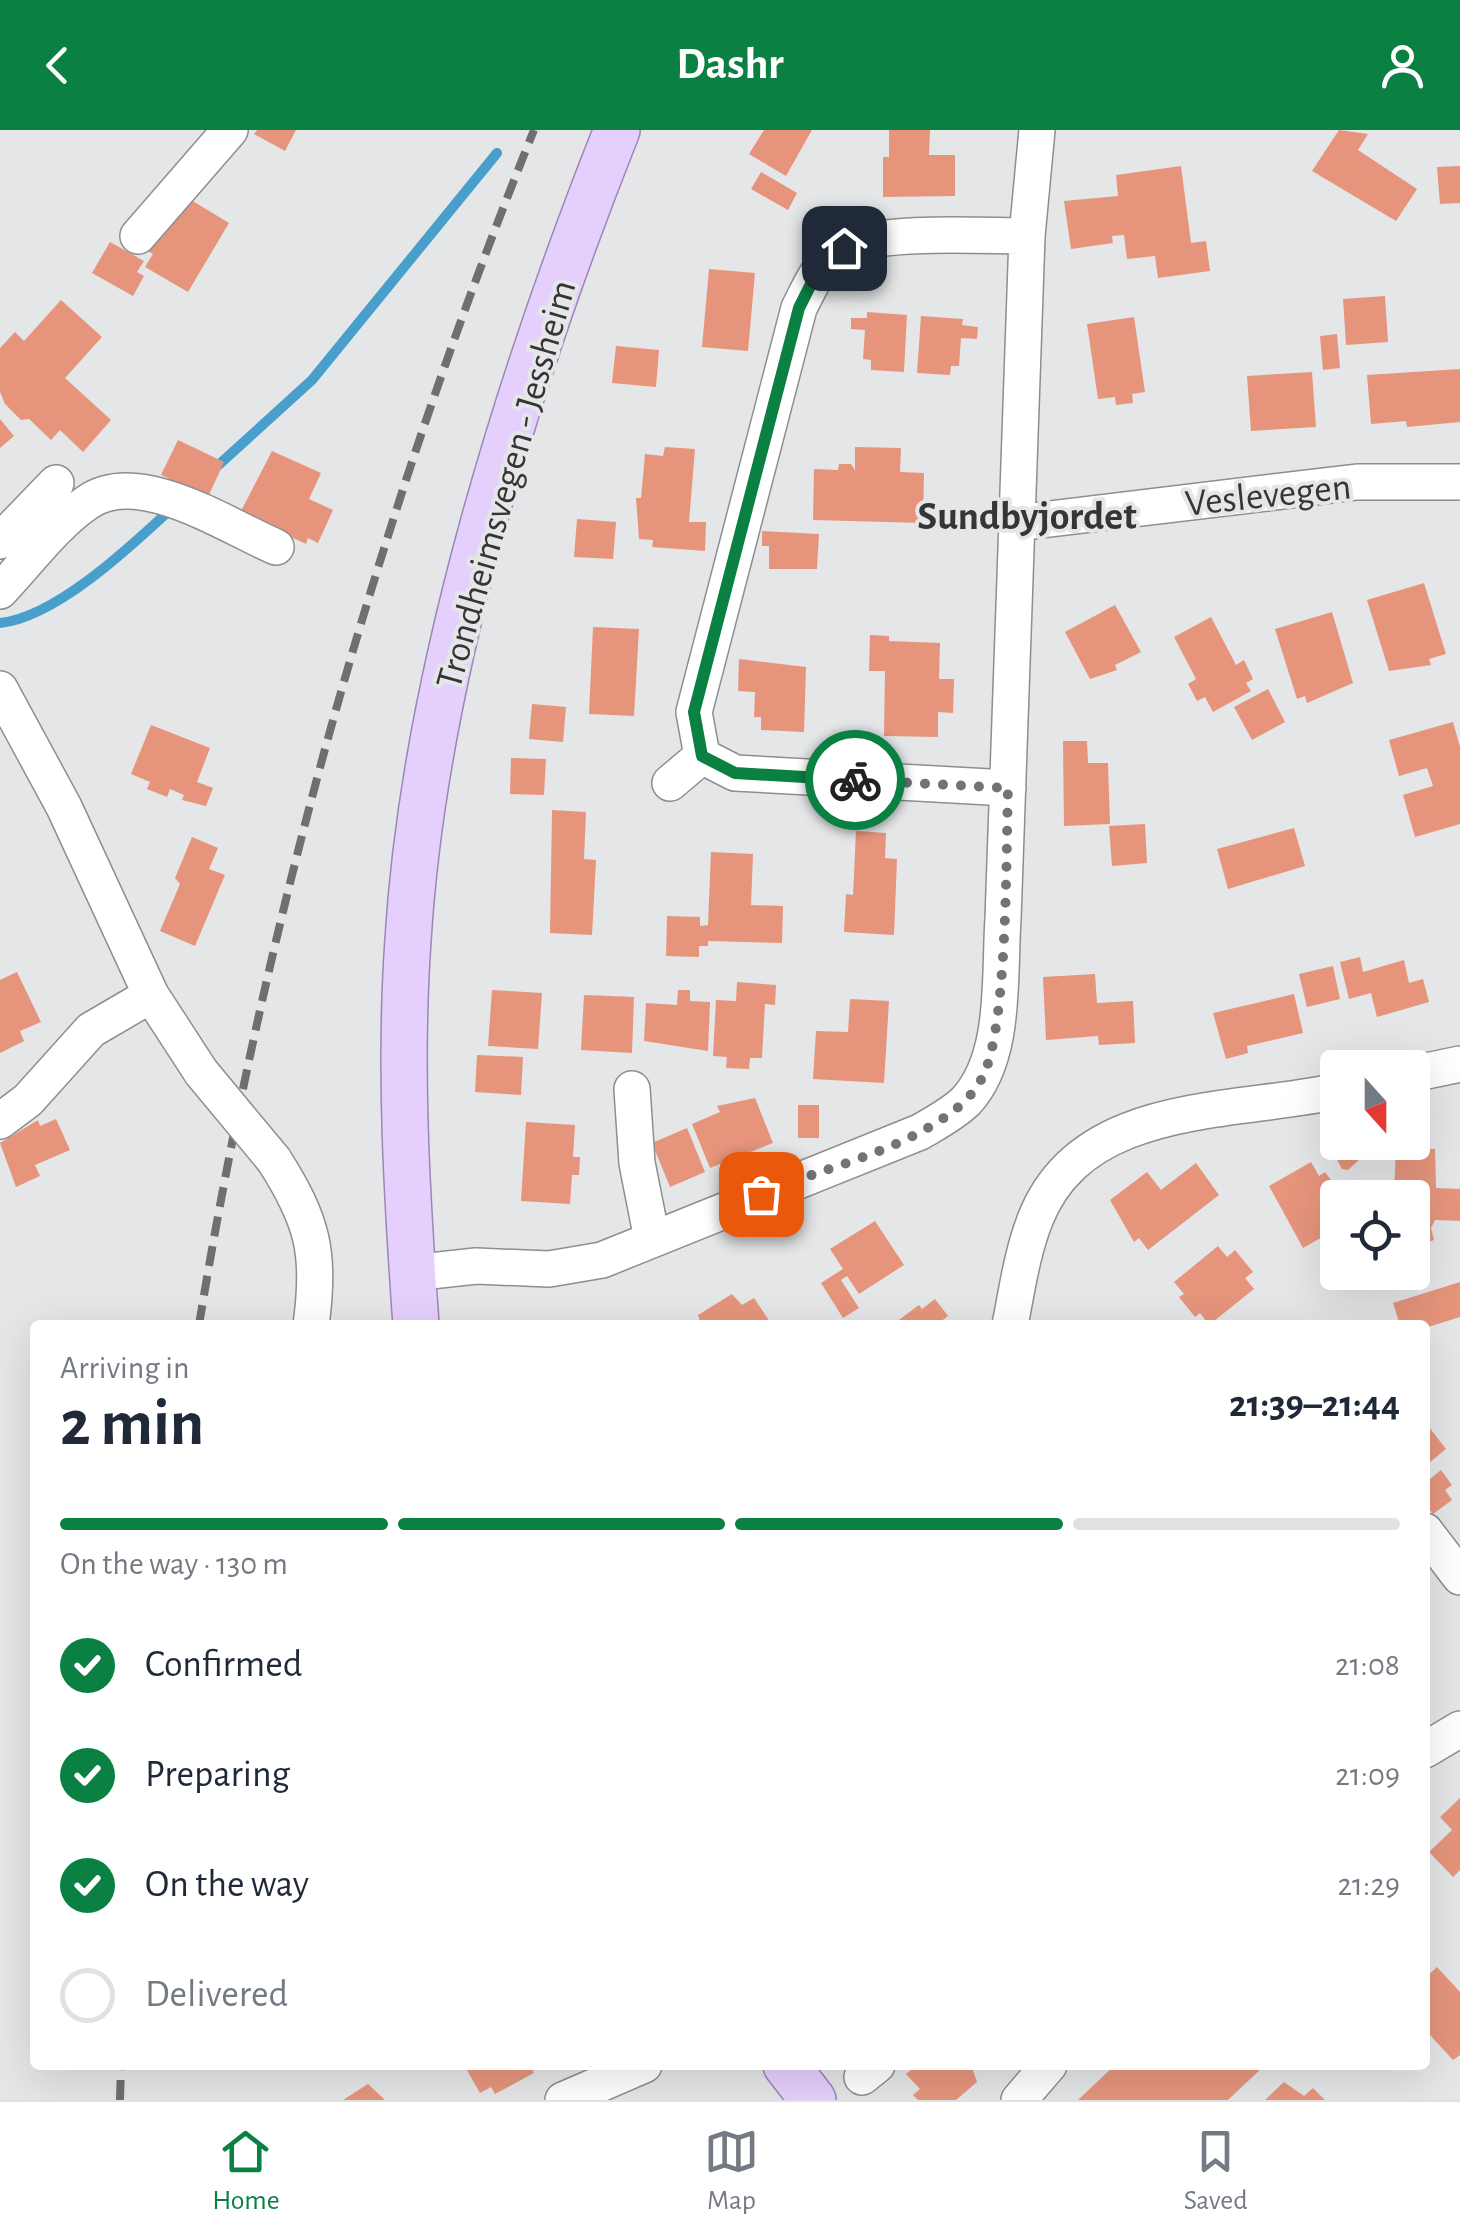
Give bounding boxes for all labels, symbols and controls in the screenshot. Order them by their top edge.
icon: back [30,38,85,93]
icon: person [1375,38,1430,93]
text: Dashr [676,42,784,87]
pin [802,206,887,291]
icon: home [817,221,872,276]
street label: Trondheimsvegen - Jessheim [430,276,583,693]
street label: Veslevegen [1183,468,1353,524]
district label: Sundbyjordet [917,497,1137,537]
courier [805,730,905,830]
icon: bike [828,753,883,808]
north arrow [1320,1050,1430,1160]
map controls [1320,1050,1430,1290]
pin [719,1152,804,1237]
icon: bag [734,1167,789,1222]
button: locate [1320,1180,1430,1290]
text: Arriving in [60,1352,189,1384]
text: 21:39–21:44 [1229,1386,1400,1424]
text: 2 min [60,1392,204,1457]
text: On the way · 130 m [60,1548,288,1580]
icon: check [60,1638,115,1693]
text: Confirmed [145,1646,302,1684]
text: 21:08 [1335,1649,1400,1681]
icon: check [60,1748,115,1803]
text: Preparing [145,1756,290,1794]
text: 21:09 [1335,1759,1400,1791]
icon: check [60,1858,115,1913]
text: On the way [145,1866,309,1904]
text: 21:29 [1338,1869,1400,1901]
text: Delivered [145,1976,288,2014]
tab: Home [212,2124,280,2218]
tab: Map [704,2124,759,2218]
tab: Saved [1184,2124,1248,2218]

